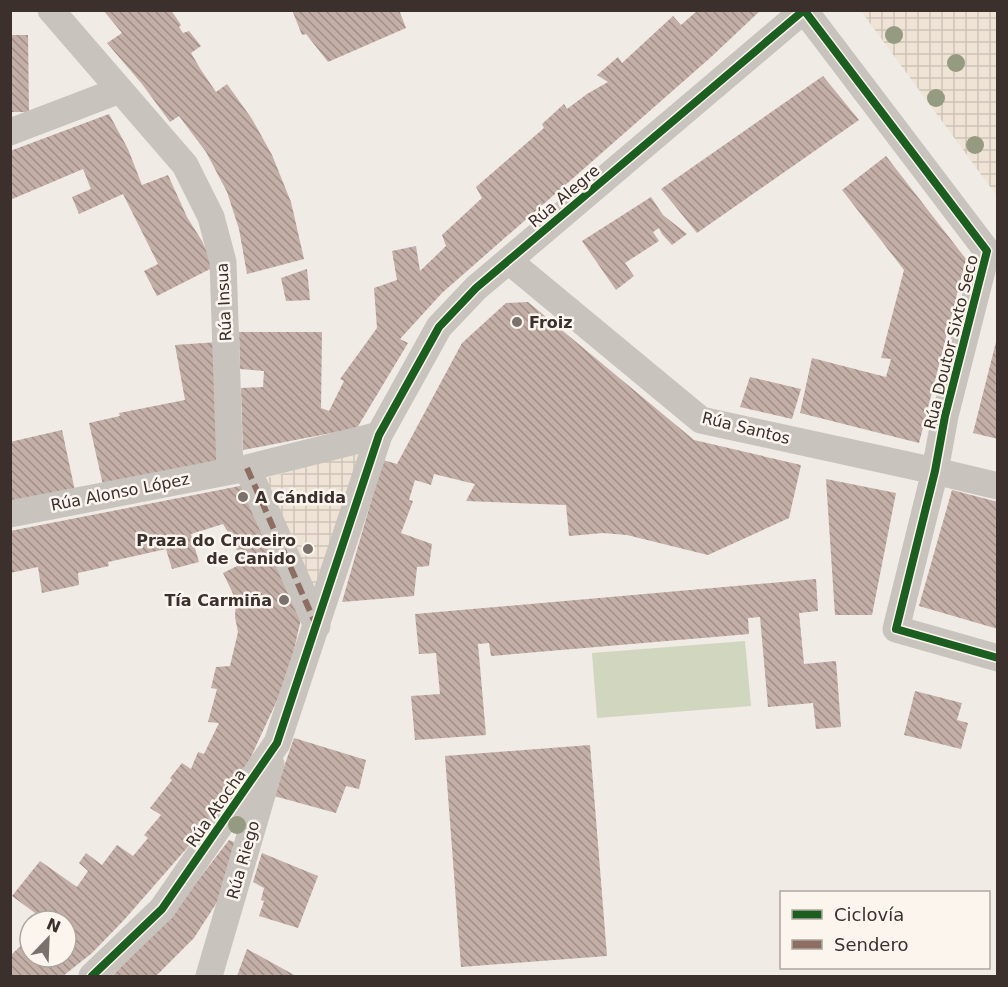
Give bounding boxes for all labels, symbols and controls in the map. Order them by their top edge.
street label: Rúa Alegre [525,161,603,231]
street label: Rúa Doutor Sixto Seco [920,253,982,431]
street label: Rúa Insua [212,262,236,342]
place label: Froiz [529,313,573,332]
marker: Froiz [510,315,524,329]
street label: Rúa Santos [700,408,792,448]
street label: Rúa Alonso López [49,469,191,515]
place label: A Cándida [255,488,346,507]
marker: A Cándida [236,490,250,504]
place label: Praza do Cruceiro de Canido [136,531,296,568]
marker: Praza do Cruceiro de Canido [301,542,315,556]
place label: Tía Carmiña [164,591,272,610]
marker: Tía Carmiña [277,593,291,607]
street label: Rúa Atocha [182,765,250,851]
street label: Rúa Riego [223,819,263,901]
legend [780,891,990,969]
text: Ciclovía [834,904,904,925]
north arrow [18,909,78,969]
text: N [44,914,64,937]
text: Sendero [834,934,908,955]

